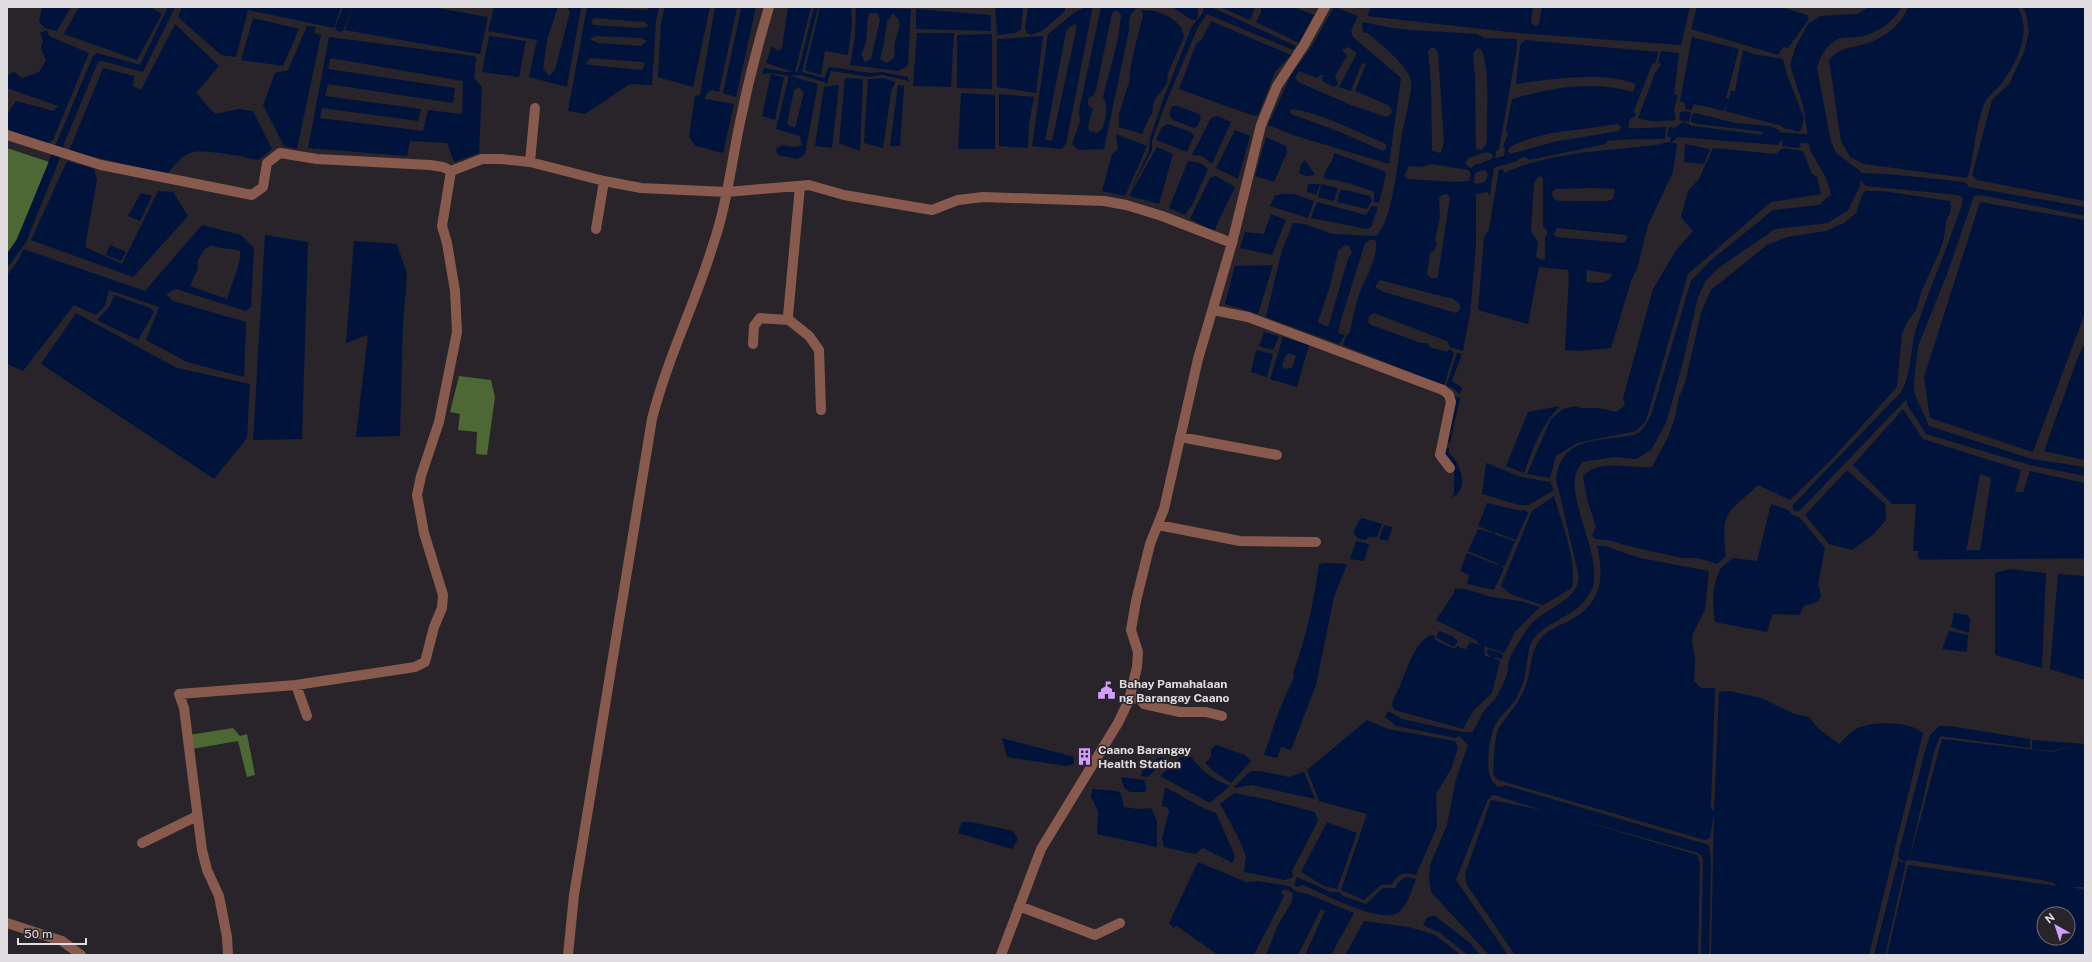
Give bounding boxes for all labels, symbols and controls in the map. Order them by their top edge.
place label: Bahay Pamahalaan ng Barangay Caano [1119,677,1230,705]
public building icon: Bahay Pamahalaan ng Barangay Caano [1096,681,1116,701]
place label: Caano Barangay Health Station [1098,743,1191,771]
building icon: Caano Barangay Health Station [1075,747,1095,767]
north arrow [2036,906,2076,946]
text: N [2043,911,2057,926]
scale bar [18,920,86,946]
text: 50 m [24,927,52,941]

